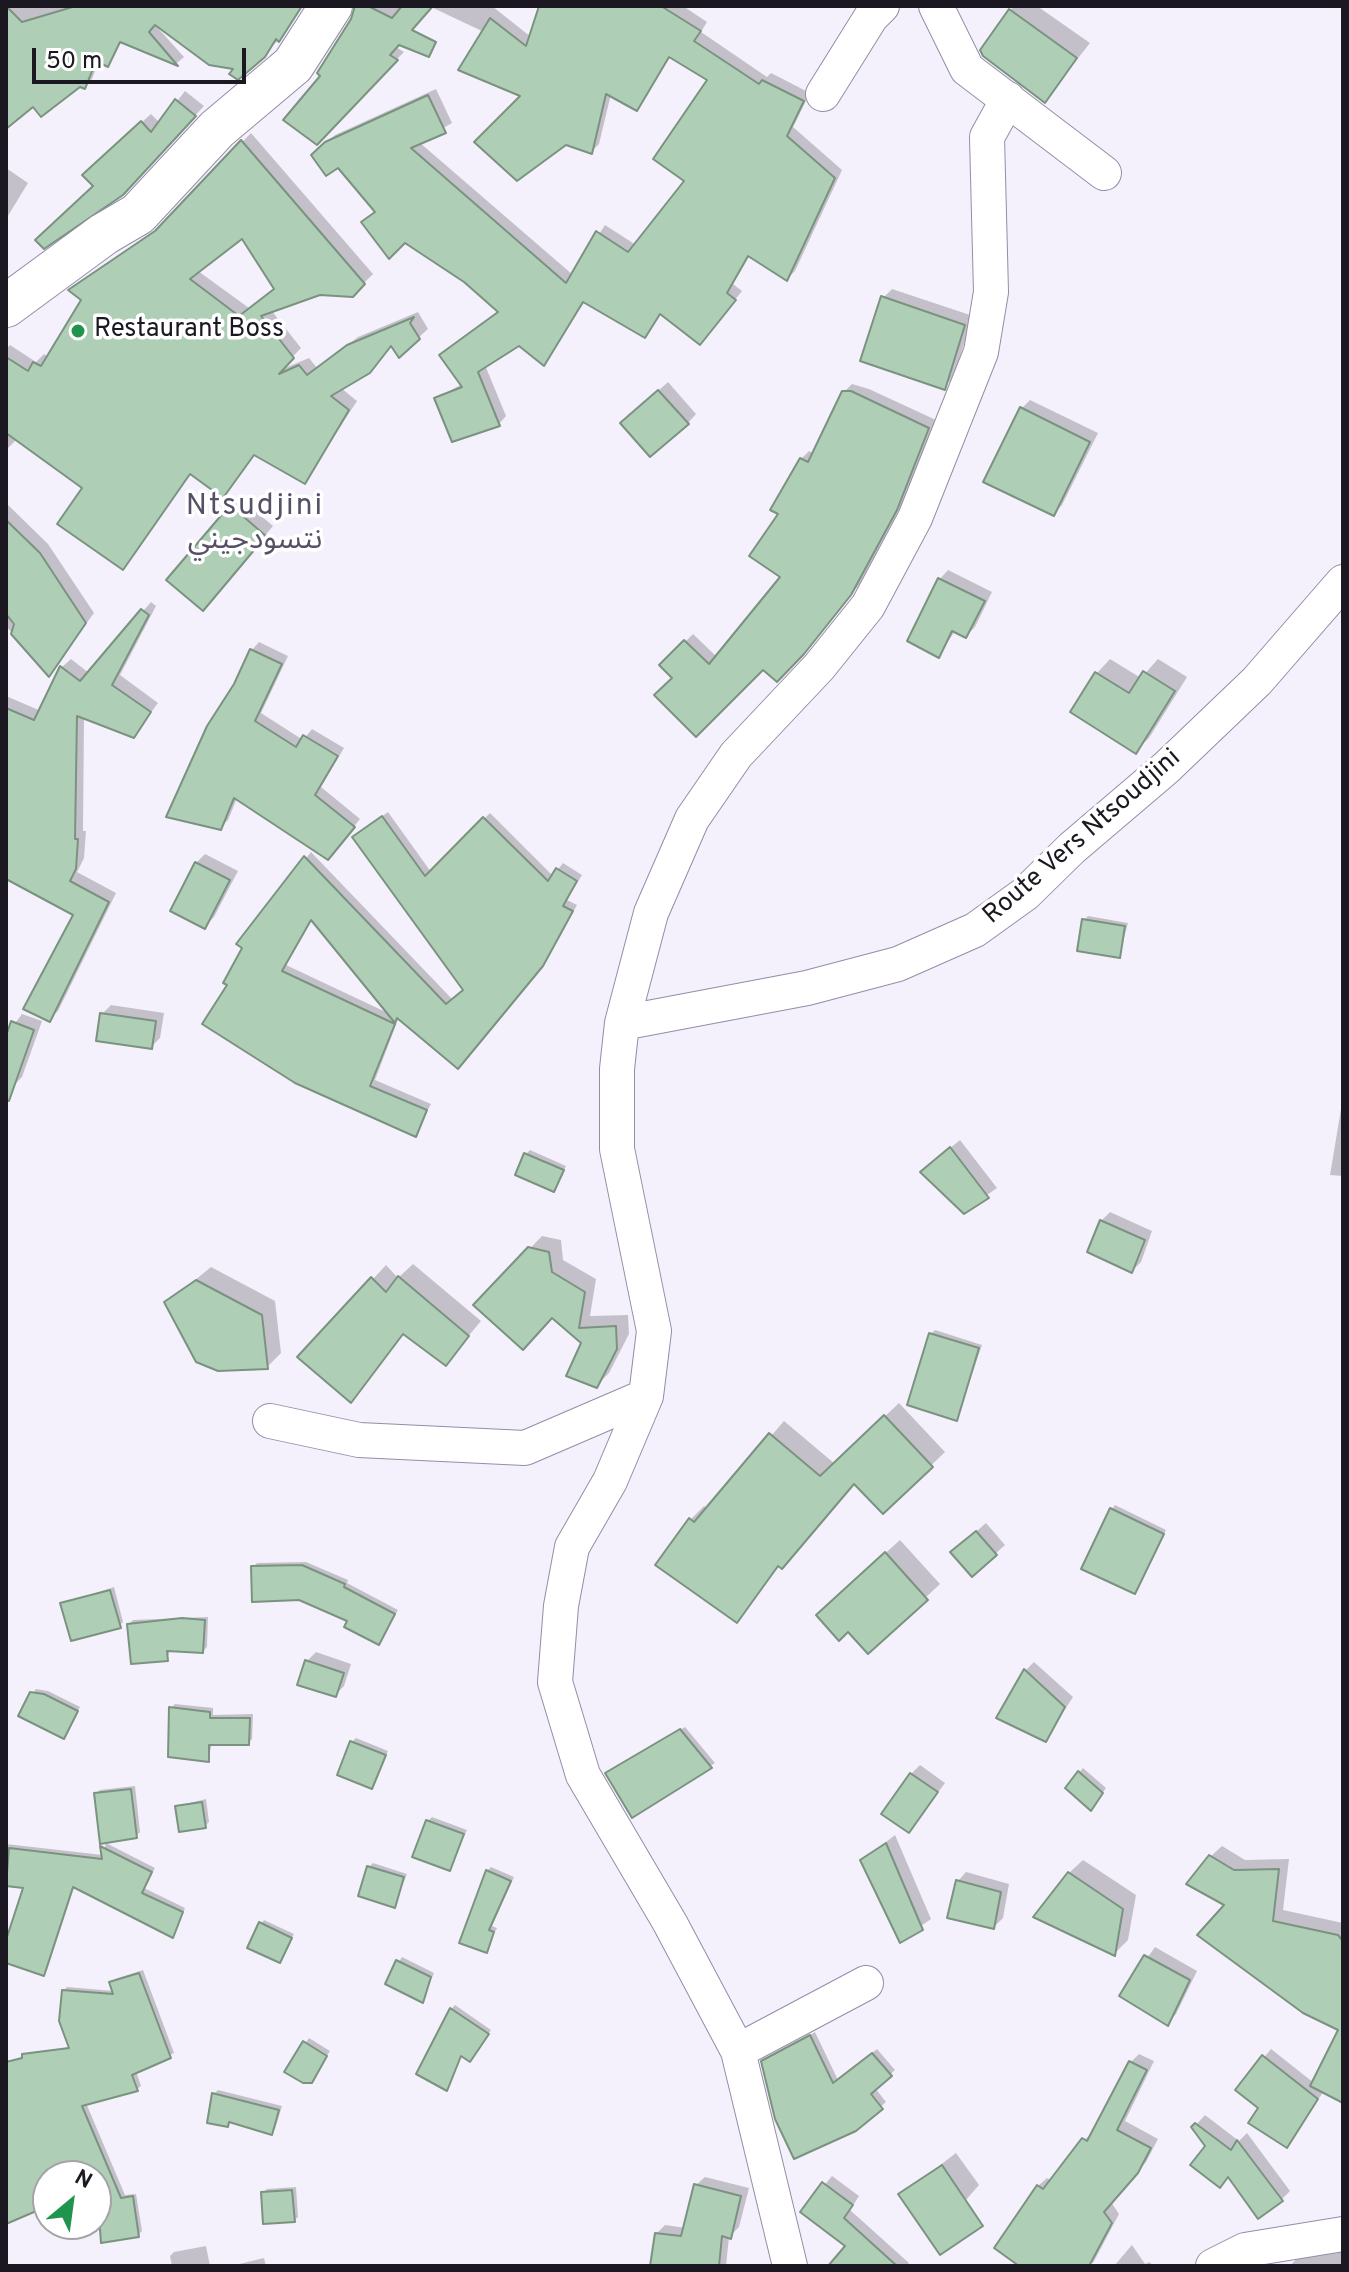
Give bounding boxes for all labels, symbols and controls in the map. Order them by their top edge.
scale bar [36,32,250,82]
text: 50 m [46,47,102,77]
place label: Restaurant Boss [94,315,284,347]
marker: Restaurant Boss [69,322,87,340]
district label: Ntsudjini نتسودجيني [186,490,324,560]
street label: Route Vers Ntsoudjini [978,744,1188,932]
north arrow [32,2160,112,2240]
text: N [69,2165,96,2196]

